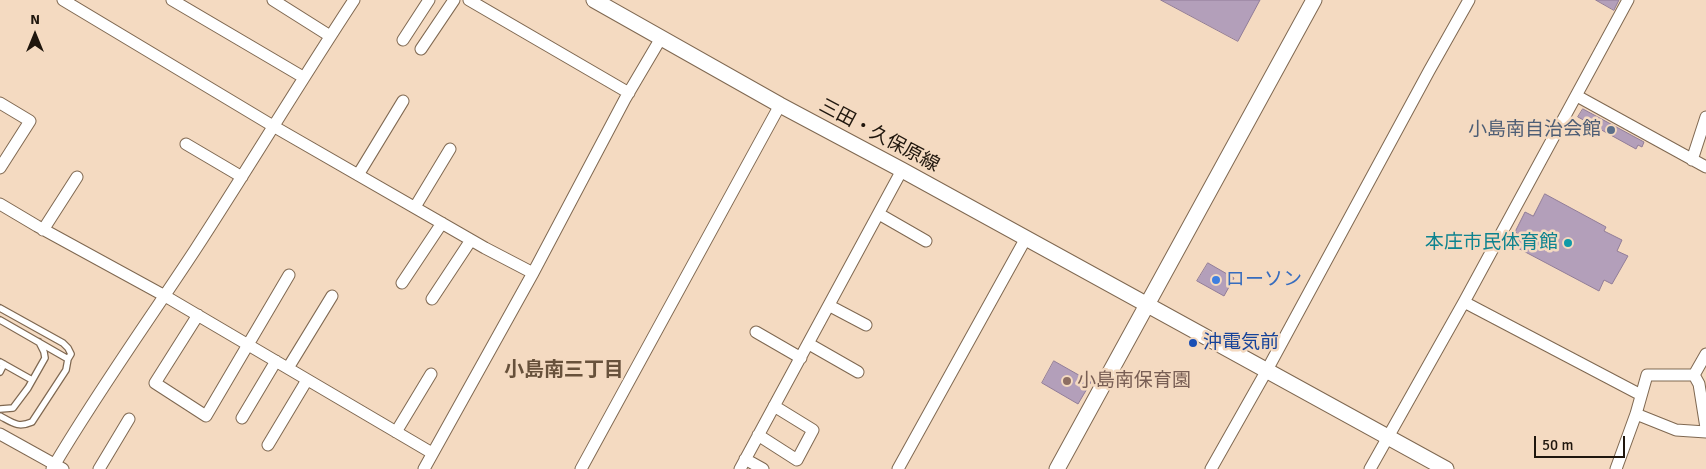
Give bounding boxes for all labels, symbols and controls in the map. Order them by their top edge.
north arrow [10,10,60,60]
text: N [30,11,40,28]
street label: 三田・久保原線 [815,95,943,177]
place label: 小島南自治会館 [1468,119,1601,141]
marker: 小島南自治会館 [1605,124,1617,136]
place label: 本庄市民体育館 [1425,232,1558,254]
marker: 本庄市民体育館 [1562,237,1574,249]
place label: ローソン [1226,269,1302,291]
marker: ローソン [1210,274,1222,286]
place label: 沖電気前 [1203,332,1279,354]
marker: 沖電気前 [1187,337,1199,349]
district label: 小島南三丁目 [504,359,624,383]
place label: 小島南保育園 [1077,370,1191,392]
marker: 小島南保育園 [1061,375,1073,387]
scale bar [1536,426,1627,458]
text: 50 m [1542,436,1573,454]

